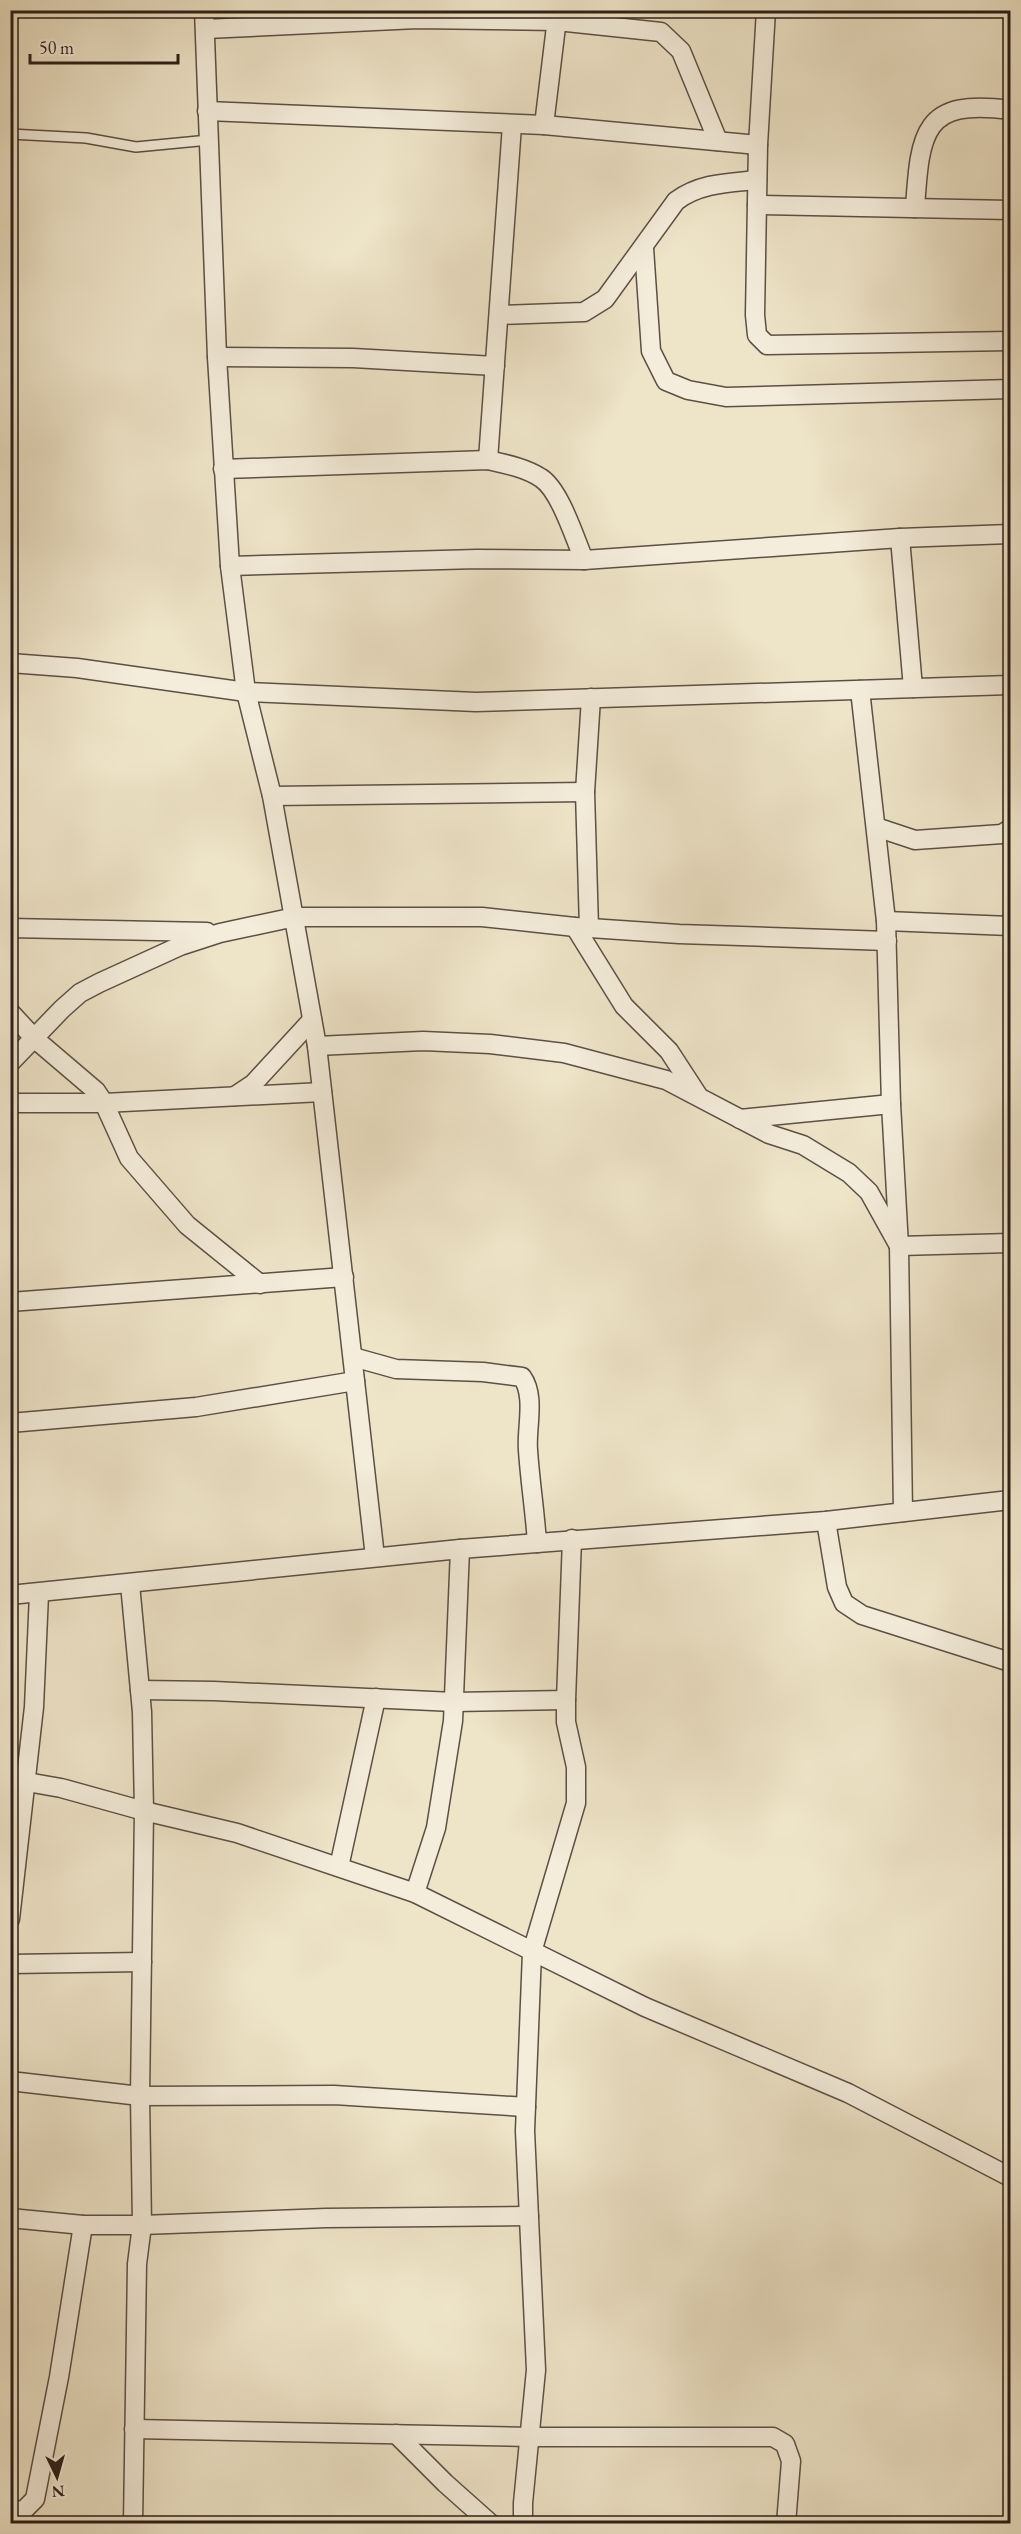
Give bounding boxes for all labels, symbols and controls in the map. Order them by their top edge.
scale bar [30,27,178,65]
text: 50 m [39,36,74,59]
north arrow [27,2447,87,2507]
text: N [51,2480,66,2502]

